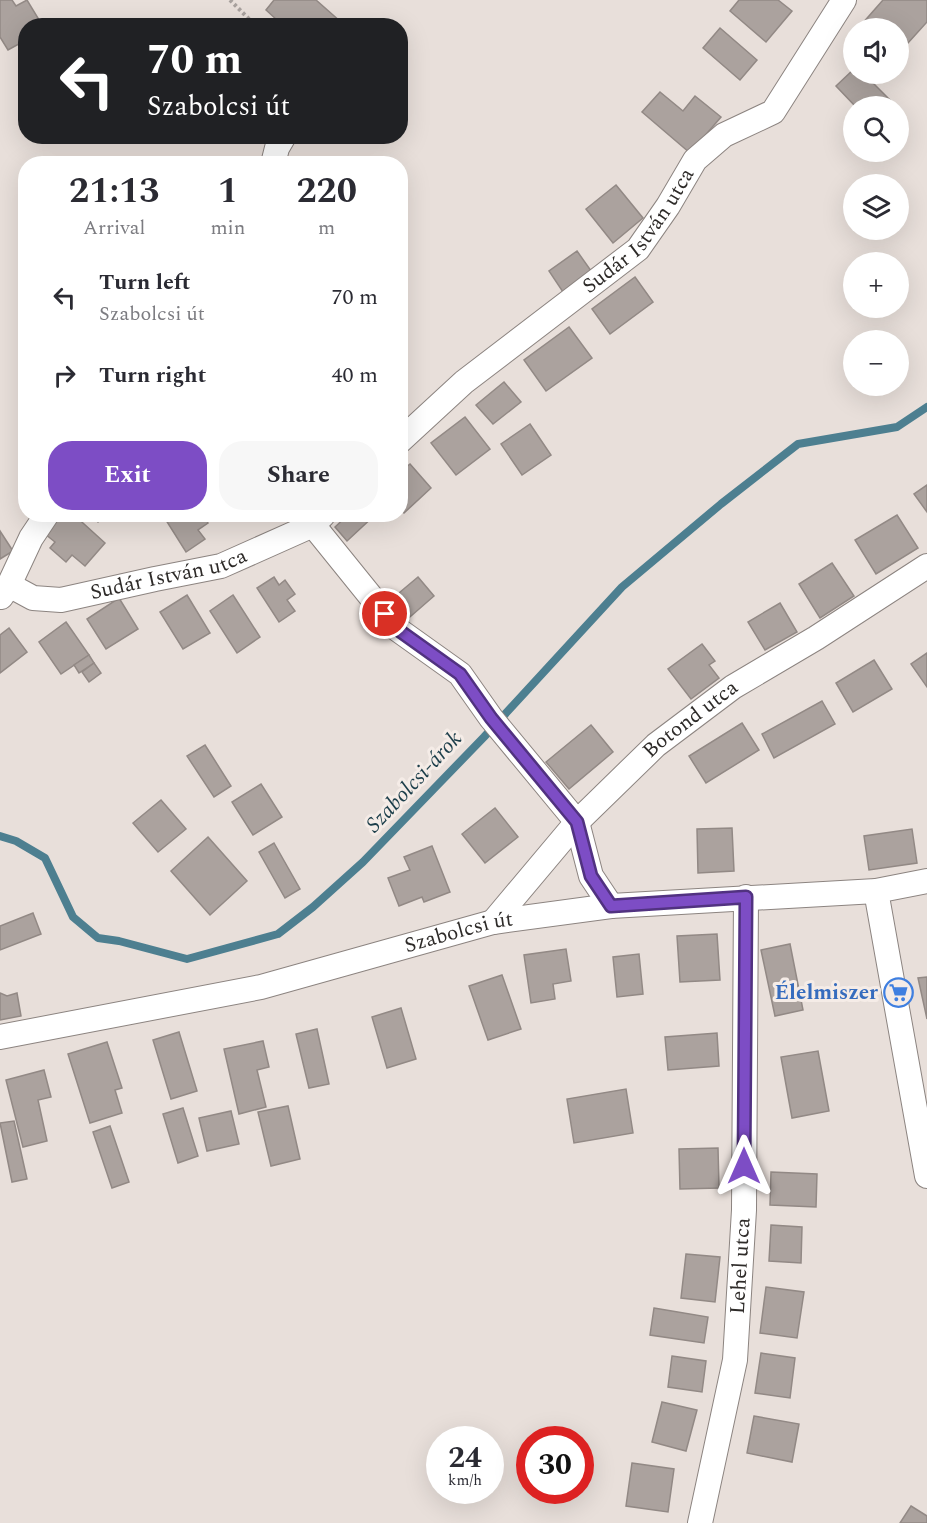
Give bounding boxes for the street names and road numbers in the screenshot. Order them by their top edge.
street label: Sudár István utca [576,161,703,302]
street label: Sudár István utca [87,540,253,609]
street label: Botond utca [635,672,746,766]
street label: Szabolcsi út [401,903,515,962]
street label: Lehel utca [722,1216,760,1315]

